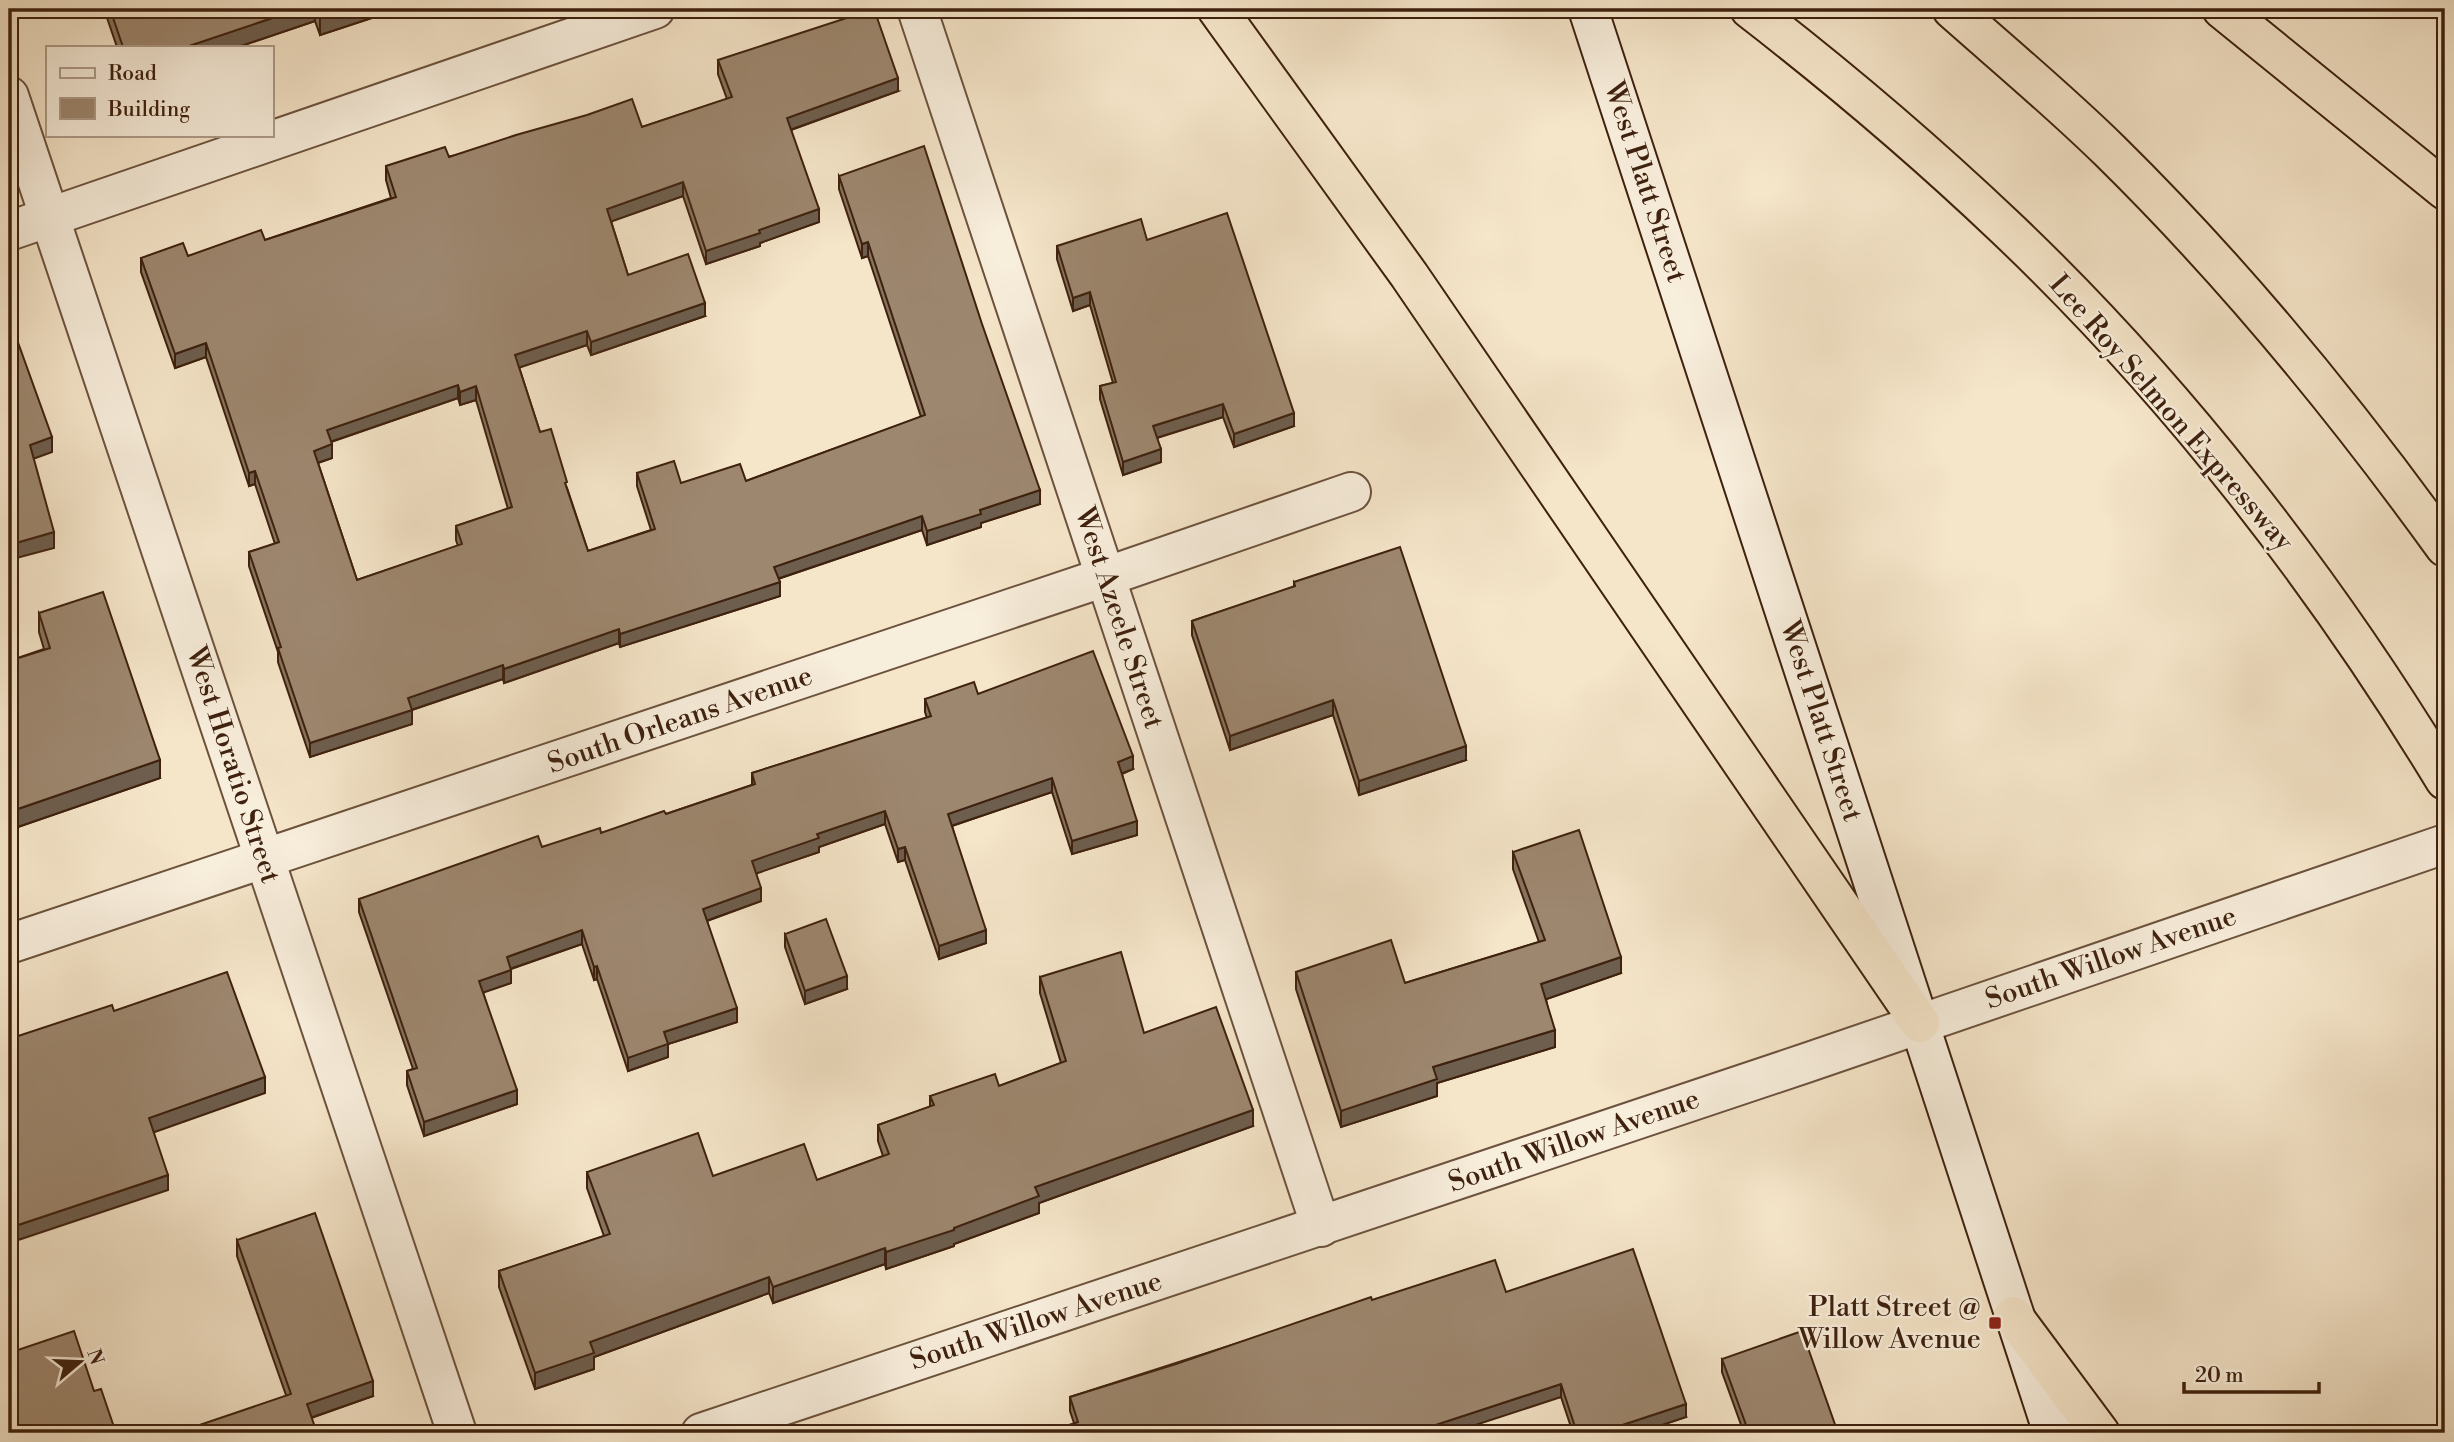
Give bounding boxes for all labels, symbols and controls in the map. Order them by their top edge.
legend [46,46,273,136]
text: Road [108,61,157,87]
street label: West Platt Street [1596,76,1694,287]
text: Building [107,97,190,123]
street label: Lee Roy Selmon Expressway [2041,267,2301,559]
street label: West Azeele Street [1066,502,1171,733]
street label: West Platt Street [1772,615,1870,826]
street label: West Horatio Street [178,641,288,888]
street label: South Orleans Avenue [543,658,817,782]
street label: South Willow Avenue [1981,899,2241,1017]
street label: South Willow Avenue [1444,1082,1704,1200]
street label: South Willow Avenue [905,1264,1167,1378]
place label: Platt Street @ Willow Avenue [1797,1290,1981,1357]
marker: Platt Street @ Willow Avenue [1987,1315,2003,1331]
north arrow [46,1326,116,1396]
text: N [81,1346,109,1368]
scale bar [2184,1351,2319,1395]
text: 20 m [2195,1363,2244,1389]

